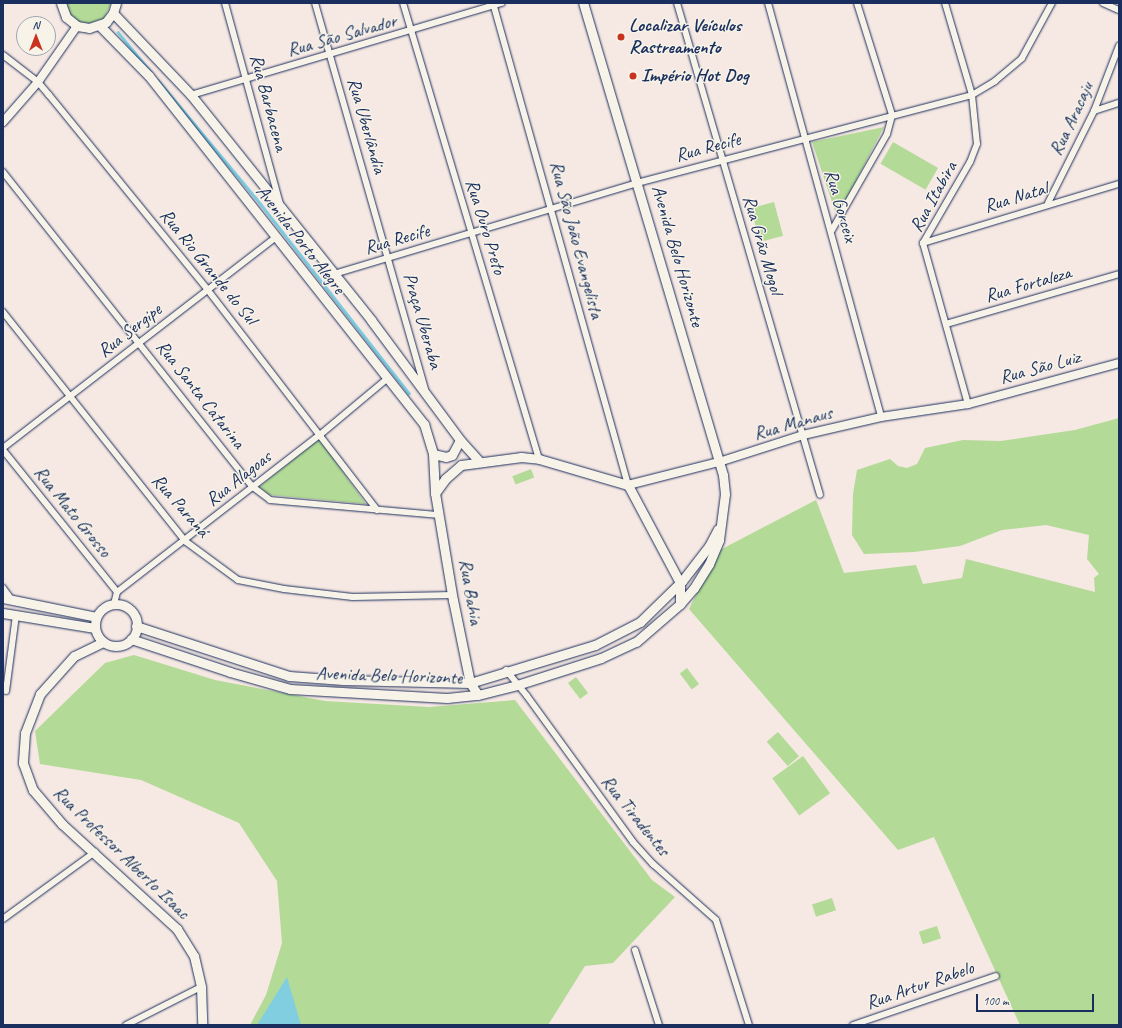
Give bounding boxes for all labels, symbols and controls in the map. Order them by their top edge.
street label: Rua São Salvador [284,9,400,63]
place label: Localizar Veículos Rastreamento [629,15,741,59]
north arrow [16,16,56,56]
text: N [33,18,39,32]
marker: Localizar Veículos Rastreamento [616,32,626,42]
street label: Rua Barbacena [244,52,292,154]
place label: Império Hot Dog [641,65,749,87]
marker: Império Hot Dog [628,71,638,81]
street label: Rua Uberlândia [341,76,391,176]
street label: Rua Aracaju [1045,79,1099,159]
street label: Rua Recife [673,128,743,168]
street label: Rua Itabira [905,157,963,237]
street label: Rua São João Evangelista [544,158,608,322]
street label: Rua Gorceix [819,167,861,245]
street label: Rua Ouro Preto [460,177,510,277]
street label: Rua Natal [981,177,1051,219]
street label: Avenida Porto Alegre [250,181,350,299]
street label: Avenida Belo Horizonte [646,183,708,329]
street label: Rua Grão Mogol [737,193,787,297]
street label: Rua Rio Grande do Sul [154,204,262,330]
street label: Rua Recife [362,220,432,260]
street label: Rua Fortaleza [982,262,1074,308]
street label: Praça Uberaba [398,271,446,371]
street label: Rua Sergipe [94,299,166,363]
street label: Rua Santa Catarina [150,336,250,454]
street label: Rua São Luiz [998,346,1082,390]
street label: Rua Manaus [751,402,835,446]
street label: Rua Alagoas [201,446,277,512]
street label: Rua Mato Grosso [28,462,116,562]
street label: Rua Paraná [146,470,214,542]
street label: Rua Bahia [453,557,487,627]
street label: Avenida Belo Horizonte [316,662,462,690]
street label: Rua Tiradentes [596,771,674,861]
street label: Rua Professor Alberto Isaac [48,782,194,924]
street label: Rua Artur Rabelo [863,957,977,1015]
scale bar [978,986,1096,1012]
text: 100 m [983,993,1009,1009]

